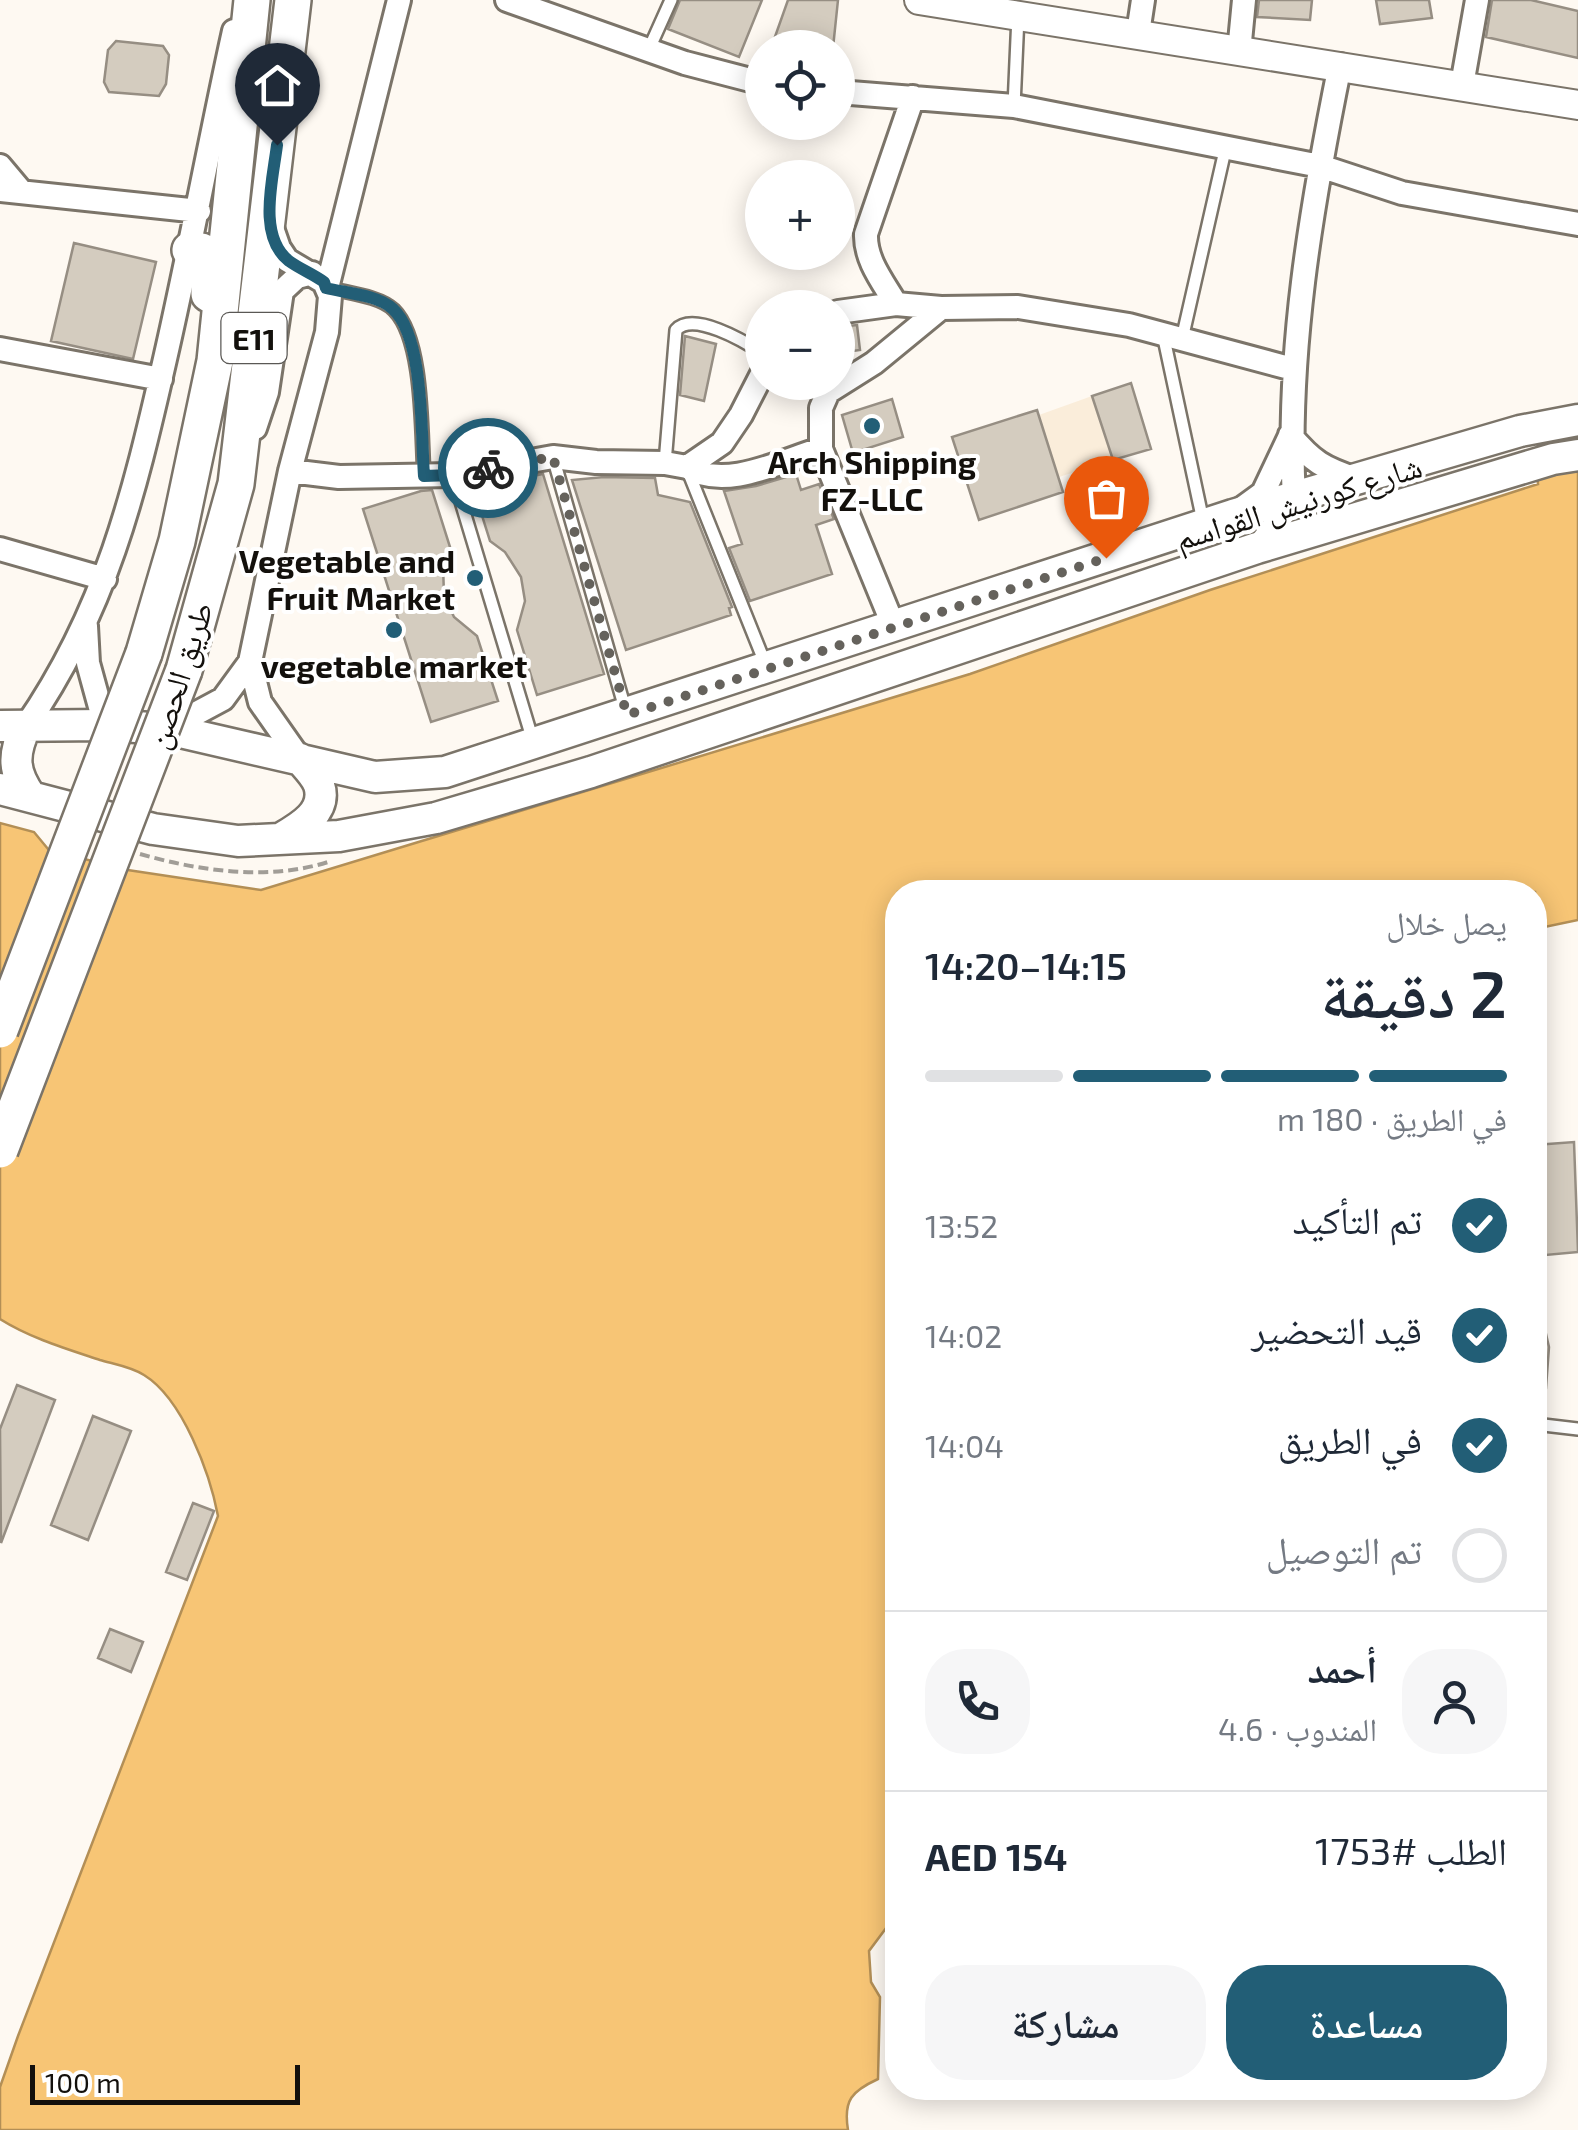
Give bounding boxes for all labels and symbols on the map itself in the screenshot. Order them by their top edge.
pin [235,43,320,146]
road number: E11 [222,313,286,363]
marker: Arch Shipping FZ-LLC [861,415,883,437]
courier [438,418,538,518]
place label: Arch Shipping FZ-LLC [768,442,977,517]
street label: شارع كورنيش القواسم [1170,445,1427,560]
pin [1064,456,1149,559]
place label: Vegetable and Fruit Market [239,541,455,616]
marker: Vegetable and Fruit Market [464,567,486,589]
street label: طريق الحصن [136,597,222,754]
marker: vegetable market [383,619,405,641]
place label: vegetable market [261,646,527,684]
scale bar [30,2060,300,2104]

